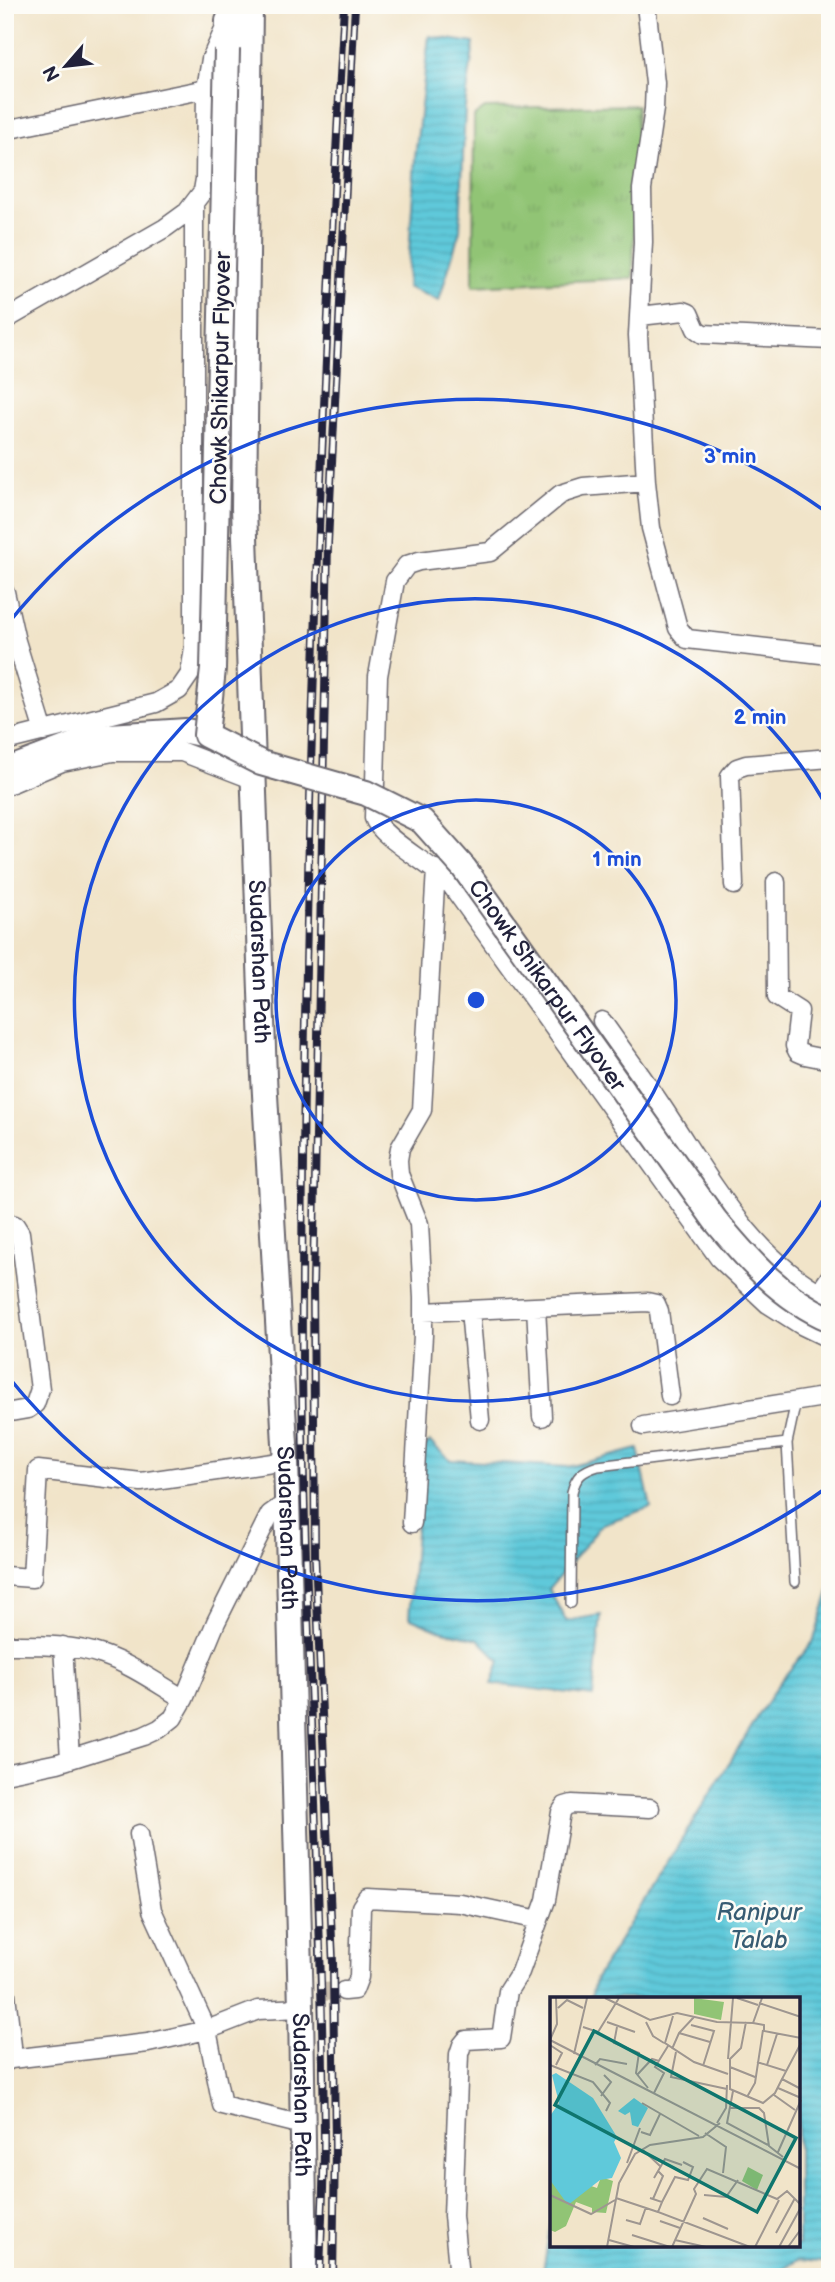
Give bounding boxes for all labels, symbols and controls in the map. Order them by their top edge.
north arrow [32,32,102,102]
text: N [39,62,66,85]
street label: Chowk Shikarpur Flyover [205,250,237,505]
text: 3 min [704,444,756,469]
text: 2 min [733,705,787,730]
text: 1 min [592,847,642,872]
street label: Chowk Shikarpur Flyover [462,874,632,1098]
street label: Sudarshan Path [242,879,276,1044]
centre of rings [464,988,488,1012]
street label: Sudarshan Path [270,1445,303,1610]
water label: Ranipur Talab [716,1898,804,1955]
inset map [550,1997,800,2247]
street label: Sudarshan Path [286,2013,317,2177]

